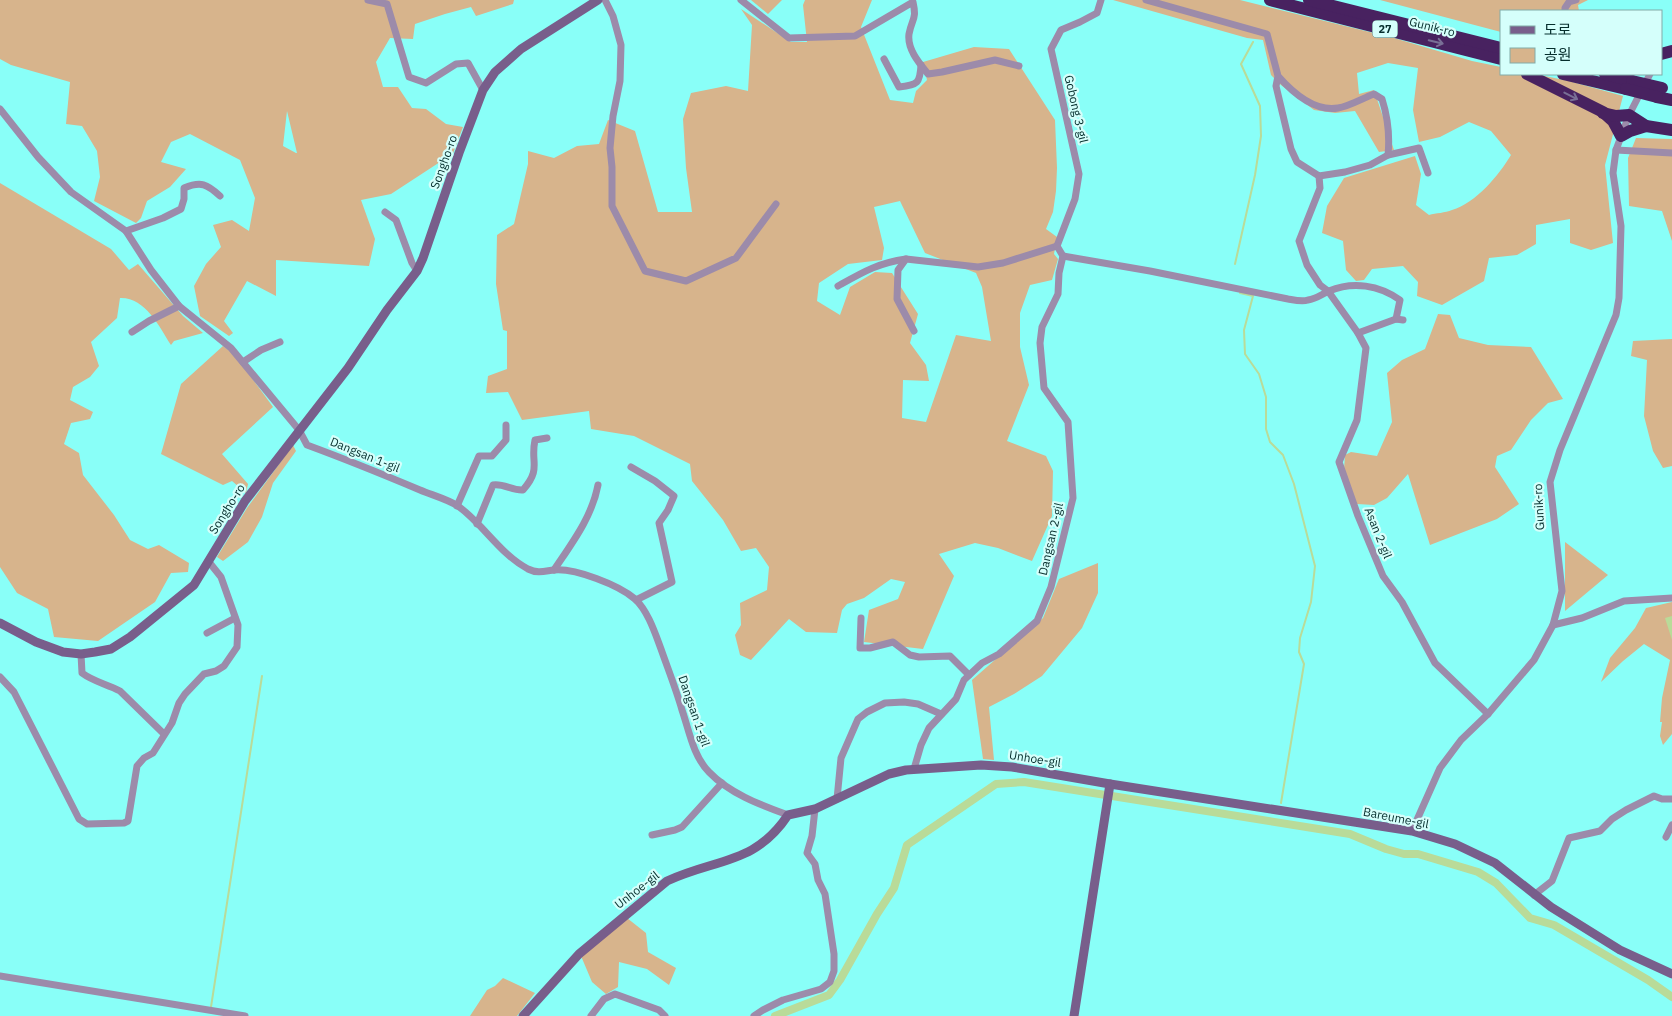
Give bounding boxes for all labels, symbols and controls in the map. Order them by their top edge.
legend [1500,10,1662,75]
street label: Gunik-ro [1408,14,1457,39]
road number: 27 [1372,20,1398,38]
text: 도로 [1544,20,1572,39]
one-way arrow [1427,38,1443,47]
text: 공원 [1544,45,1572,64]
street label: Gobong 3-gil [1061,73,1092,144]
one-way arrow [1563,92,1578,101]
street label: Songho-ro [427,133,460,191]
street label: Dangsan 1-gil [328,434,402,475]
street label: Songho-ro [205,481,248,537]
street label: Gunik-ro [1530,483,1547,531]
street label: Dangsan 2-gil [1035,501,1066,577]
street label: Asan 2-gil [1361,505,1396,561]
street label: Dangsan 1-gil [675,673,714,748]
street label: Unhoe-gil [1008,747,1062,770]
street label: Bareume-gil [1362,804,1430,831]
street label: Unhoe-gil [611,868,662,912]

